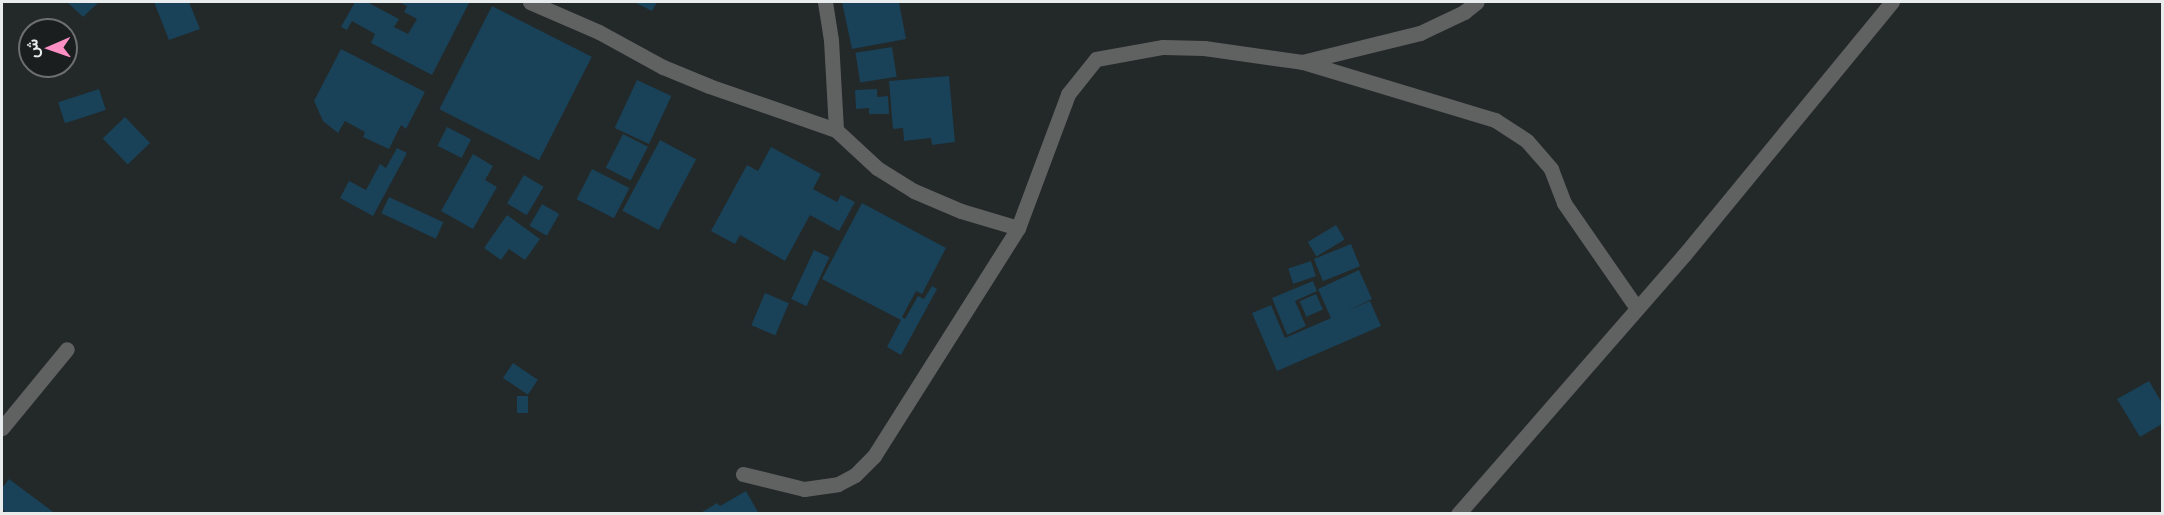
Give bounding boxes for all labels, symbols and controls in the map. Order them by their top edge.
north arrow [18,18,78,78]
text: ش [22,39,41,59]

